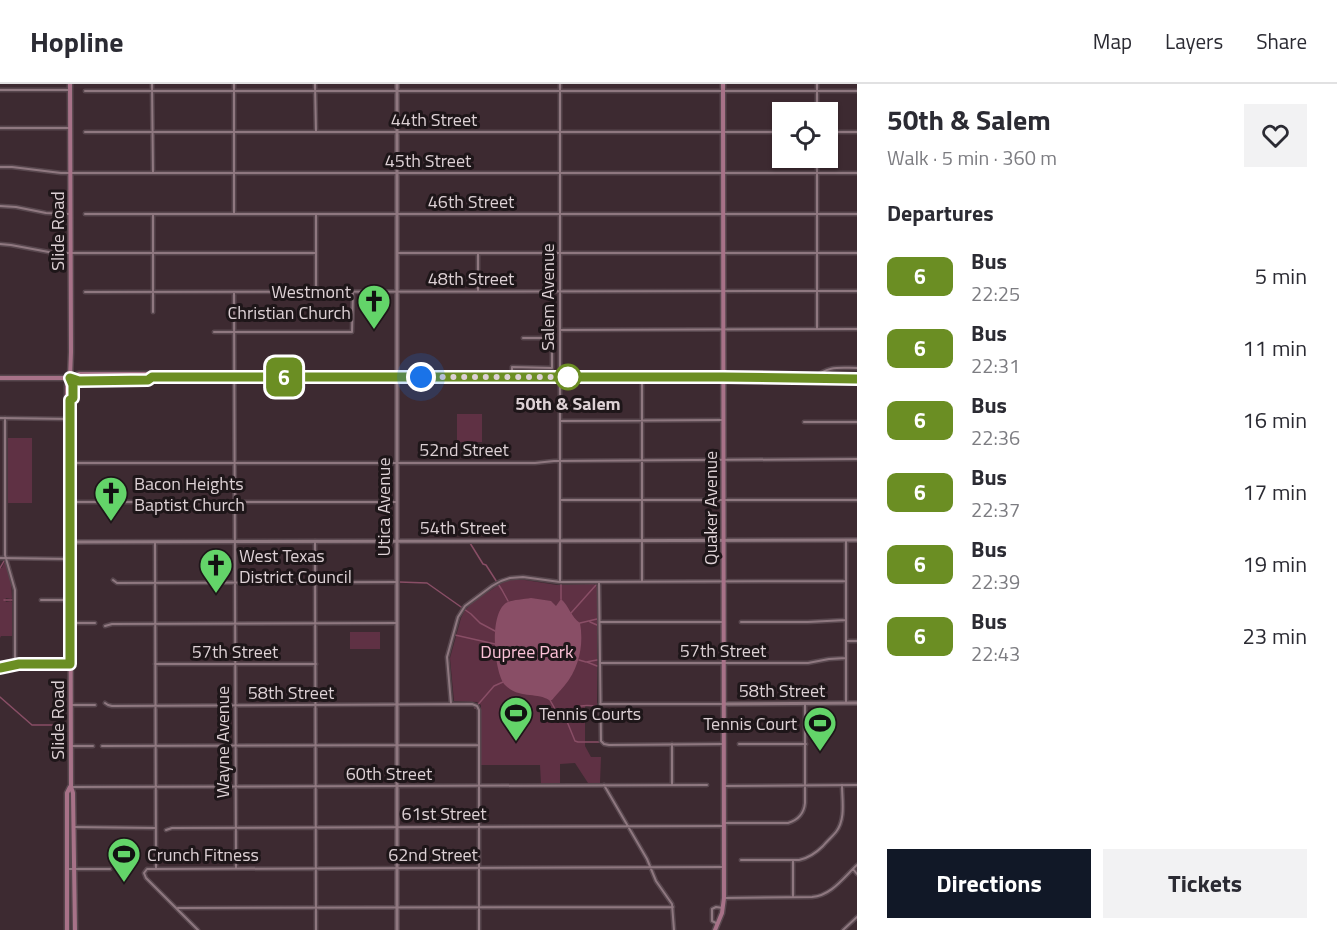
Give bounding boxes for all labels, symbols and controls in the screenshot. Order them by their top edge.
text: Hopline [30,20,123,63]
text: Map [1093,25,1132,57]
text: Layers [1165,25,1223,57]
text: Share [1256,25,1307,57]
text: 50th & Salem [887,98,1051,141]
map controls [772,102,838,168]
button: locate [772,102,838,168]
button: heart [1244,104,1307,167]
street label: 44th Street [391,106,478,133]
text: Walk · 5 min · 360 m [887,142,1057,173]
street label: 45th Street [385,147,472,174]
street label: 46th Street [428,188,515,215]
street label: Slide Road [44,191,71,271]
text: Departures [887,196,994,230]
street label: Salem Avenue [534,243,561,351]
text: Bus [971,244,1007,278]
text: 5 min [1255,259,1307,293]
text: 6 [914,260,926,292]
street label: 48th Street [428,265,515,292]
place label: Westmont Christian Church [228,278,352,326]
text: 22:25 [971,278,1020,309]
church icon: Westmont Christian Church [356,283,392,330]
text: Bus [971,316,1007,350]
text: 11 min [1242,331,1307,365]
text: 6 [914,332,926,364]
text: 22:31 [971,350,1020,381]
line badge: 6 [264,358,304,396]
text: 6 [278,361,290,393]
your location [406,362,436,392]
marker: 50th & Salem [555,364,581,390]
text: Bus [971,388,1007,422]
place label: 50th & Salem [515,390,621,417]
text: 16 min [1242,403,1307,437]
text: 6 [914,404,926,436]
text: 22:36 [971,422,1020,453]
street label: 52nd Street [419,436,510,463]
street label: Quaker Avenue [697,451,724,565]
street label: Utica Avenue [370,458,397,556]
text: Bus [971,460,1007,494]
place label: Bacon Heights Baptist Church [134,470,245,518]
church icon: Bacon Heights Baptist Church [93,475,129,522]
text: 17 min [1242,475,1307,509]
text: 6 [914,476,926,508]
text: 22:37 [971,494,1020,525]
street label: 54th Street [420,514,507,541]
text: Bus [971,532,1007,566]
place label: West Texas District Council [239,542,352,590]
church icon: West Texas District Council [198,547,234,594]
text: 19 min [1242,547,1307,581]
text: 6 [914,548,926,580]
text: 22:39 [971,566,1020,597]
text: Bus [971,604,1007,638]
text: 23 min [1242,619,1307,653]
text: 6 [914,620,926,652]
street label: 57th Street [680,637,767,664]
street label: 57th Street [192,638,279,665]
park label: Dupree Park [480,638,574,665]
text: 22:43 [971,638,1020,669]
street label: 58th Street [739,677,826,704]
street label: 58th Street [248,679,335,706]
street label: Slide Road [44,680,71,760]
street label: Wayne Avenue [209,686,236,798]
sports icon: Tennis Courts [498,695,534,742]
place label: Tennis Courts [539,700,641,727]
sports icon: Tennis Court [802,705,838,752]
place label: Tennis Court [703,710,798,737]
street label: 60th Street [346,760,433,787]
street label: 61st Street [401,800,487,827]
sports icon: Crunch Fitness [106,836,142,883]
place label: Crunch Fitness [147,841,259,868]
street label: 62nd Street [388,841,479,868]
button: Directions [887,849,1091,918]
button: Tickets [1103,849,1307,918]

